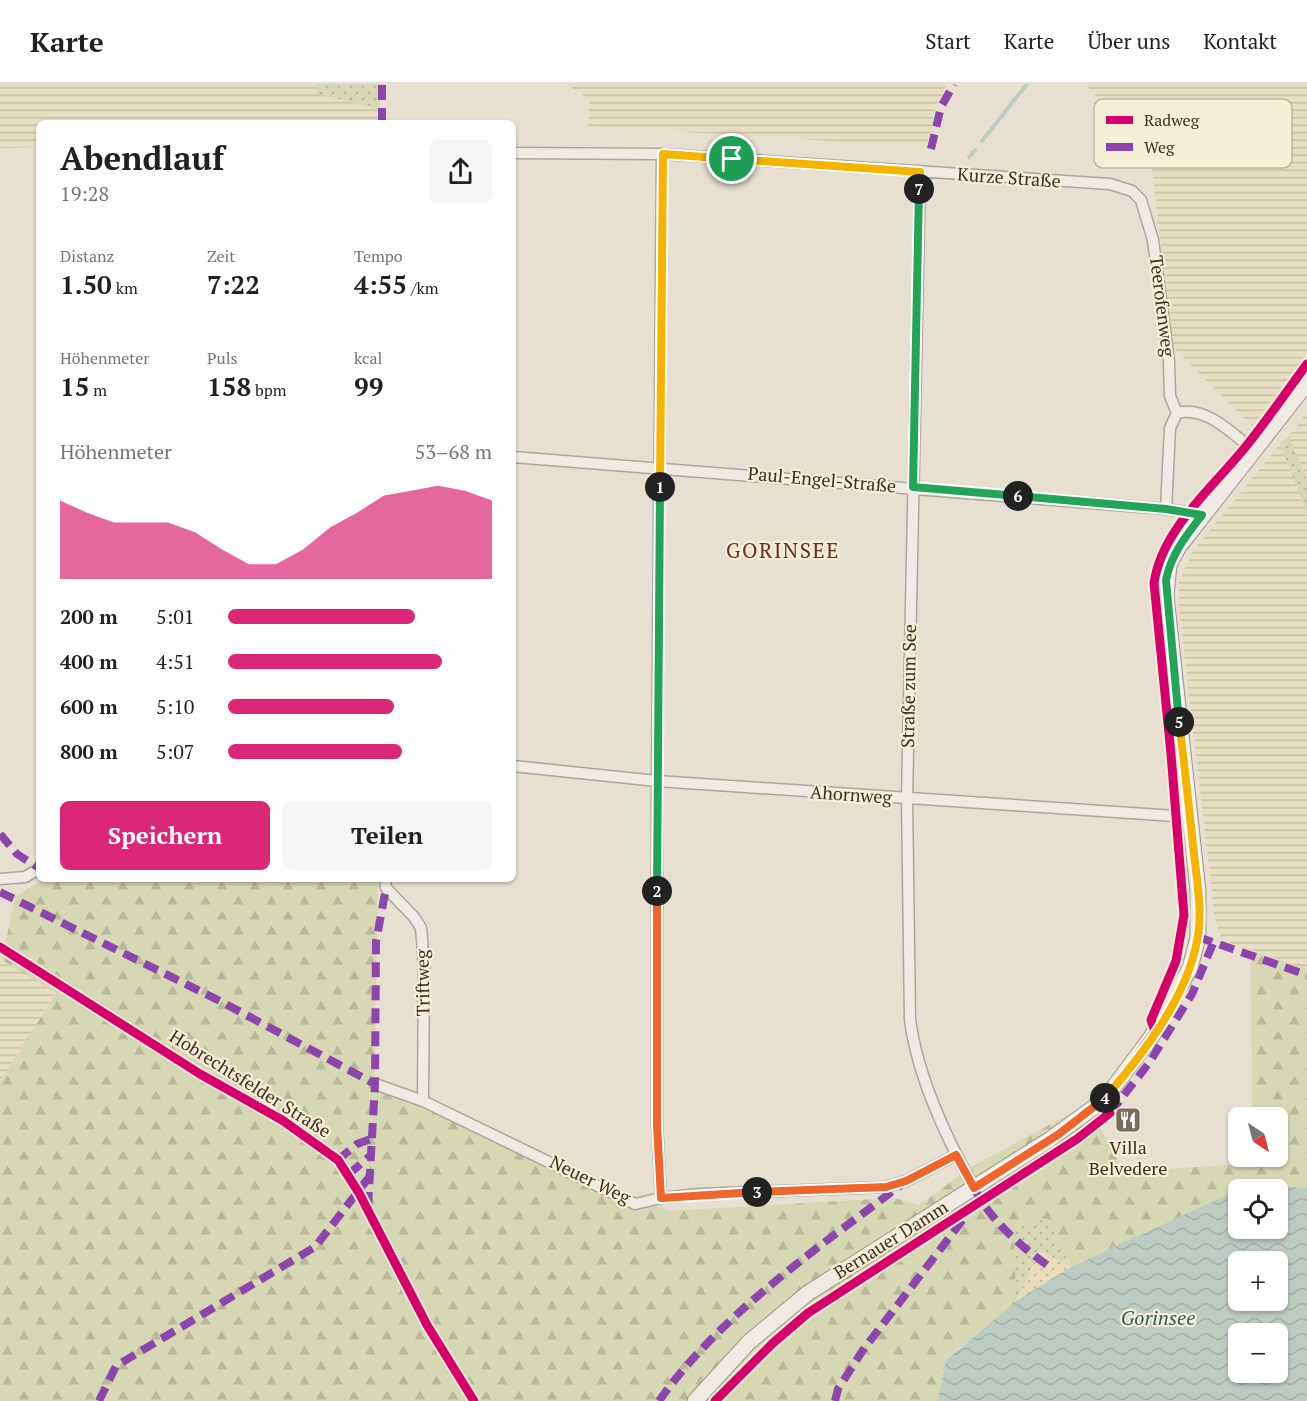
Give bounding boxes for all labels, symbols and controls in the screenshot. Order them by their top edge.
text: Karte [30,23,104,60]
text: Start [925,27,971,55]
text: Karte [1004,27,1054,55]
text: Über uns [1087,27,1170,55]
text: Kontakt [1203,27,1277,55]
legend [1094,99,1292,168]
text: Radweg [1144,109,1200,131]
pin [706,133,757,184]
text: Abendlauf [60,136,224,179]
text: Weg [1144,136,1175,158]
button: share [429,140,492,203]
icon: arrive [715,142,748,175]
street label: Kurze Straße [956,161,1062,193]
pin: 7 [904,174,934,204]
text: 7 [914,178,924,200]
text: 19:28 [60,180,109,207]
text: Distanz [60,245,114,267]
text: Zeit [207,245,235,267]
text: Tempo [354,245,403,267]
street label: Teerofenweg [1145,254,1181,358]
text: 1.50 [60,267,112,301]
text: 7:22 [207,267,260,301]
text: 4:55 [354,267,407,301]
text: km [112,277,138,299]
text: /km [407,277,438,299]
text: Höhenmeter [60,347,149,369]
text: Puls [207,347,237,369]
text: kcal [354,347,382,369]
text: 15 [60,369,89,403]
text: 158 [207,369,251,403]
text: 99 [354,369,383,403]
text: m [89,379,107,401]
text: bpm [251,379,287,401]
text: Höhenmeter [60,438,172,465]
text: 53–68 m [415,438,492,465]
street label: Paul-Engel-Straße [747,461,897,497]
pin: 1 [645,472,675,502]
text: 1 [655,476,665,498]
pin: 6 [1003,481,1033,511]
text: 6 [1013,485,1023,507]
district label: GORINSEE [726,536,840,564]
text: 200 m [60,603,118,630]
text: 5:01 [156,603,195,630]
street label: Straße zum See [895,624,921,748]
text: 400 m [60,648,118,675]
text: 4:51 [156,648,195,675]
text: 600 m [60,693,118,720]
text: 5:10 [156,693,195,720]
pin: 5 [1164,707,1194,737]
text: 5 [1174,711,1184,733]
text: 800 m [60,738,118,765]
text: 5:07 [156,738,195,765]
street label: Ahornweg [809,779,893,809]
button: Speichern [60,801,270,870]
button: Teilen [282,801,492,870]
pin: 2 [642,876,672,906]
text: 2 [652,880,662,902]
street label: Triftweg [409,949,435,1017]
street label: Hobrechtsfelder Straße [165,1024,336,1143]
pin: 4 [1090,1083,1120,1113]
text: 4 [1100,1087,1110,1109]
restaurant icon: Villa Belvedere [1113,1105,1143,1135]
north arrow [1228,1107,1288,1167]
map controls [1228,1107,1288,1383]
place label: Villa Belvedere [1089,1135,1167,1180]
street label: Neuer Weg [546,1149,635,1209]
pin: 3 [742,1177,772,1207]
button: locate [1228,1179,1288,1239]
text: 3 [752,1181,762,1203]
street label: Bernauer Damm [829,1194,953,1284]
button: + [1228,1251,1288,1311]
water label: Gorinsee [1121,1304,1195,1331]
button: − [1228,1323,1288,1383]

